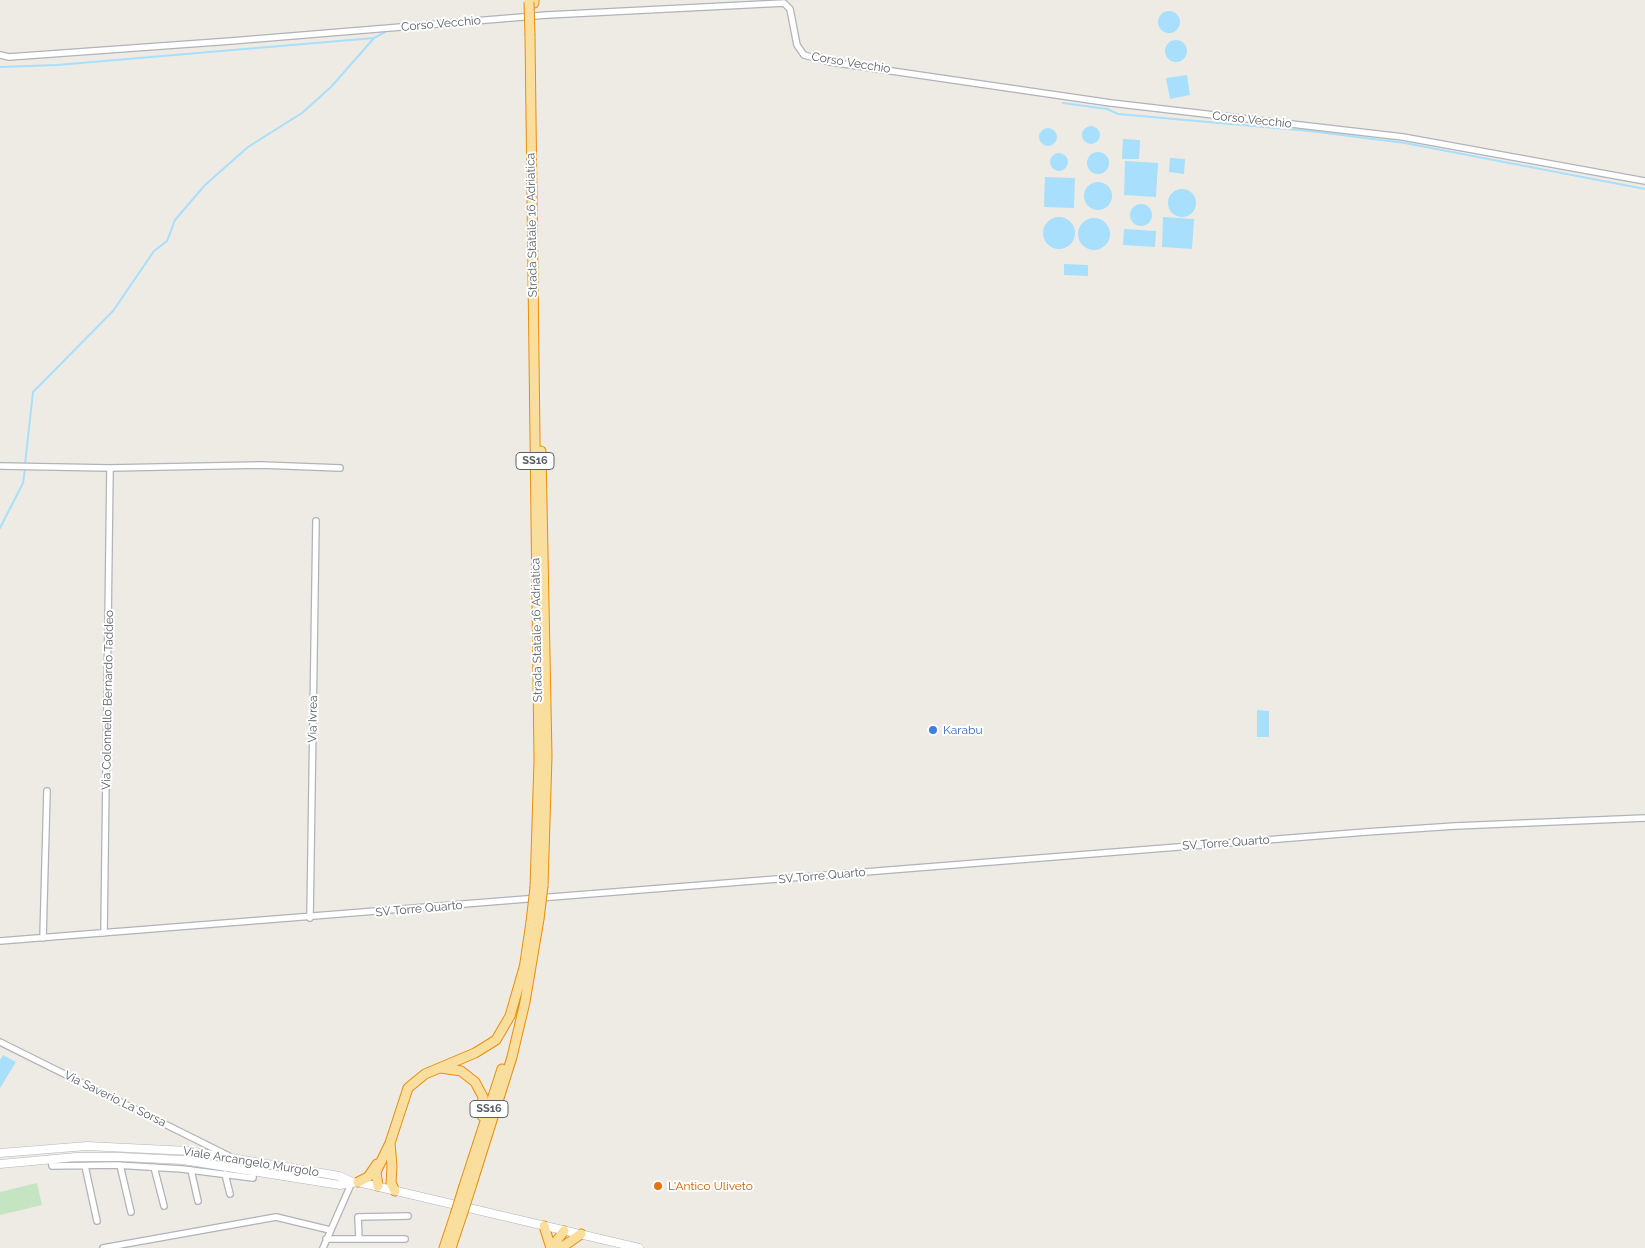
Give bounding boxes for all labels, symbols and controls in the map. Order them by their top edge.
street label: Corso Vecchio [401,13,481,35]
street label: Corso Vecchio [810,50,892,76]
street label: Corso Vecchio [1212,109,1292,131]
street label: Strada Statale 16 Adriatica [524,153,540,297]
road number: SS16 [516,452,554,470]
street label: Strada Statale 16 Adriatica [529,558,545,702]
street label: Via Colonnello Bernardo Taddeo [99,610,117,790]
street label: Via Ivrea [305,695,321,743]
place label: Karabu [943,723,983,737]
marker: Karabu [927,724,939,736]
street label: SV Torre Quarto [1182,833,1270,853]
street label: SV Torre Quarto [778,865,866,887]
street label: SV Torre Quarto [375,898,463,920]
street label: Via Saverio La Sorsa [62,1068,168,1130]
road number: SS16 [470,1100,508,1118]
street label: Viale Arcangelo Murgolo [182,1144,320,1180]
place label: L'Antico Uliveto [668,1179,753,1193]
marker: L'Antico Uliveto [652,1180,664,1192]

